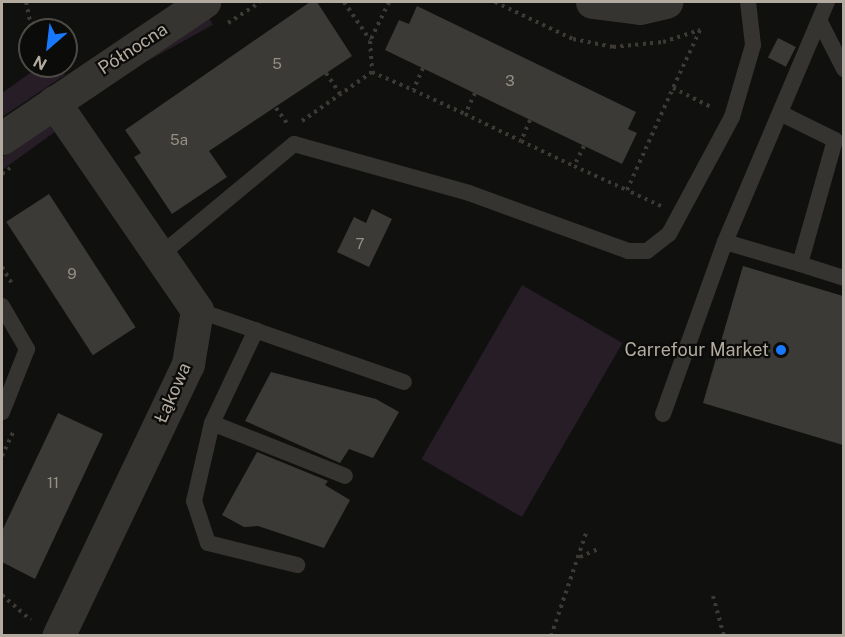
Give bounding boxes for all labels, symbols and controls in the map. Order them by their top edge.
north arrow [18,18,78,78]
street label: Północna [94,19,172,79]
text: N [30,51,50,74]
house number: 5 [272,55,282,73]
house number: 3 [505,72,515,90]
house number: 5a [170,131,188,149]
house number: 7 [355,235,365,253]
house number: 9 [67,265,77,283]
place label: Carrefour Market [625,339,769,361]
marker: Carrefour Market [774,343,788,357]
street label: Łąkowa [150,360,196,426]
house number: 11 [47,474,59,492]

